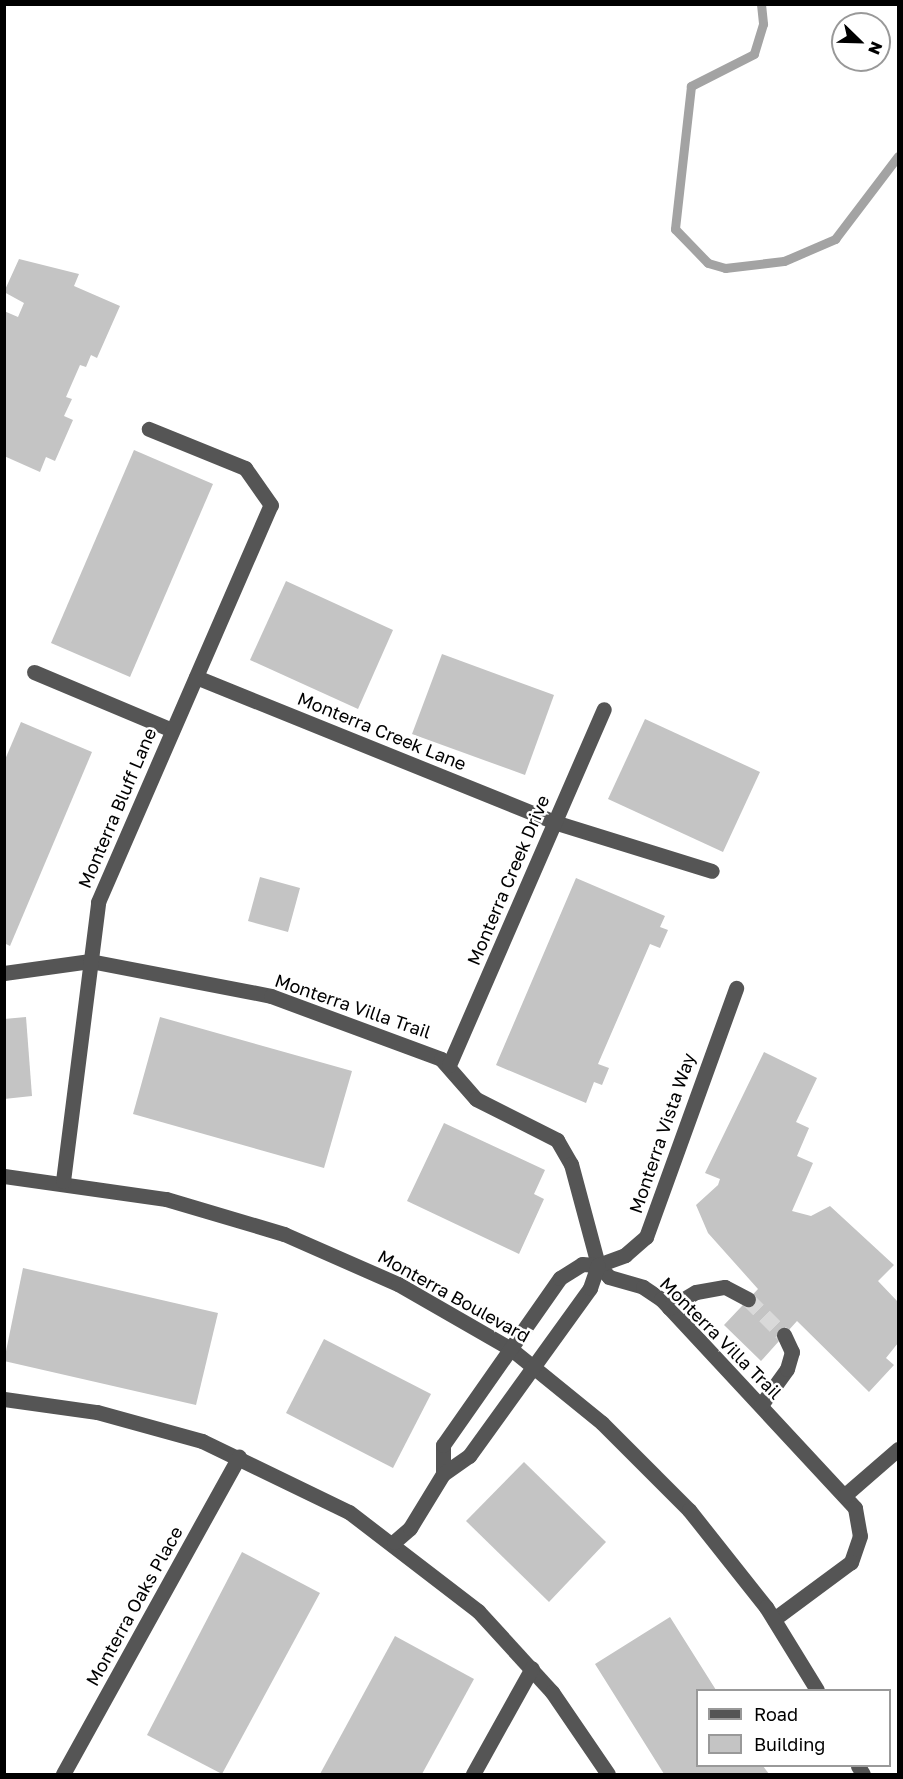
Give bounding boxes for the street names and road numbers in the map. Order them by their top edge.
street label: Monterra Creek Lane [294,687,470,775]
street label: Monterra Bluff Lane [73,725,161,891]
street label: Monterra Creek Drive [462,792,554,968]
street label: Monterra Villa Trail [272,969,434,1043]
street label: Monterra Vista Way [624,1050,700,1216]
street label: Monterra Boulevard [374,1245,534,1347]
street label: Monterra Villa Trail [656,1273,786,1403]
street label: Monterra Oaks Place [81,1522,187,1690]

